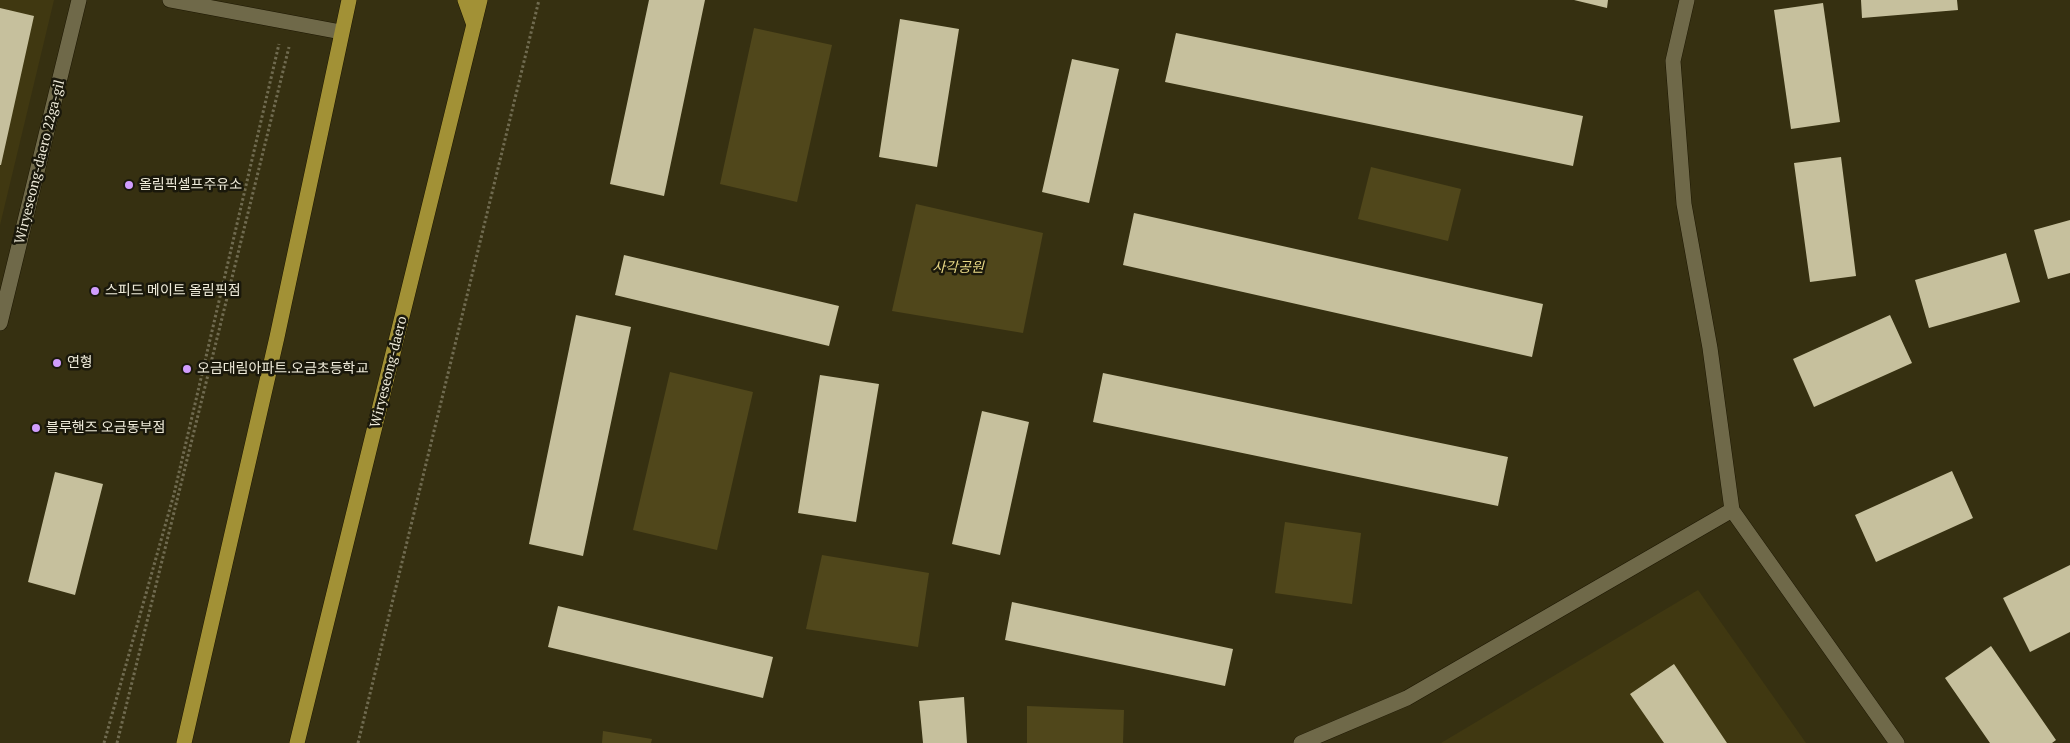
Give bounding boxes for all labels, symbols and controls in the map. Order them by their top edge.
street label: Wiryeseong-daero 22ga-gil [11,78,69,246]
place label: 올림픽셀프주유소 [139,177,242,193]
marker: 올림픽셀프주유소 [123,179,135,191]
park label: 사각공원 [932,260,984,276]
place label: 스피드 메이트 올림픽점 [105,283,241,299]
marker: 스피드 메이트 올림픽점 [89,285,101,297]
street label: Wiryeseong-daero [367,315,411,429]
place label: 연형 [67,355,93,371]
marker: 연형 [51,357,63,369]
place label: 오금대림아파트.오금초등학교 [197,361,368,377]
marker: 오금대림아파트.오금초등학교 [181,363,193,375]
place label: 블루핸즈 오금동부점 [46,420,165,436]
marker: 블루핸즈 오금동부점 [30,422,42,434]

